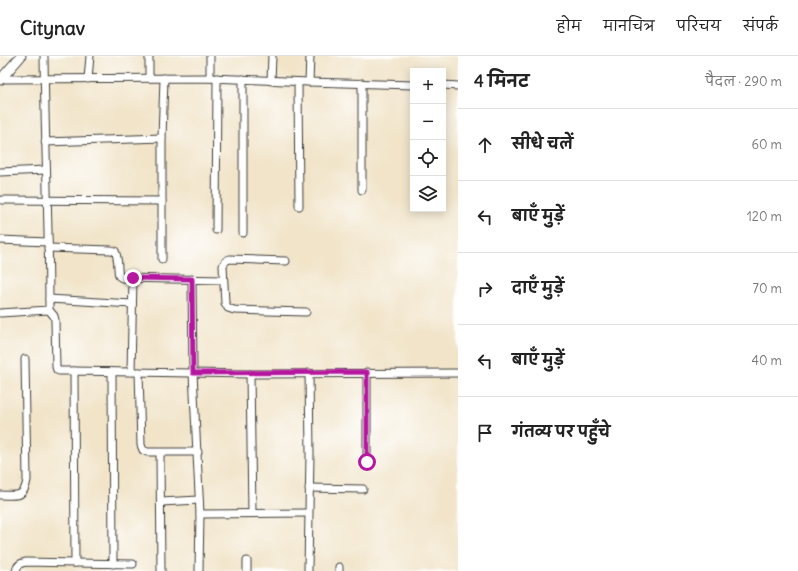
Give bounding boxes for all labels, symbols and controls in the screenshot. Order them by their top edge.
text: Citynav [20,16,85,40]
text: होम [557,17,581,35]
text: मानचित्र [603,17,655,35]
text: परिचय [677,17,721,35]
text: संपर्क [743,17,778,35]
map controls [410,68,446,212]
button: + [410,68,446,104]
text: 4 मिनट [474,70,529,92]
text: पैदल · 290 m [705,73,782,90]
button: − [410,104,446,140]
icon: ahead [474,134,496,156]
text: सीधे चलें [512,134,573,153]
text: 60 m [751,136,782,153]
button: locate [410,140,446,176]
button: layers [410,176,446,212]
icon: left [474,206,496,228]
text: बाएँ मुड़ें [512,206,564,225]
text: 120 m [747,208,782,225]
route end [124,269,142,287]
icon: right [474,278,496,300]
text: दाएँ मुड़ें [512,278,564,297]
text: 70 m [753,280,782,297]
icon: left [474,350,496,372]
text: बाएँ मुड़ें [512,350,564,369]
text: 40 m [751,352,782,369]
icon: arrive [474,422,496,444]
text: गंतव्य पर पहुँचे [512,422,610,441]
route start [358,453,376,471]

